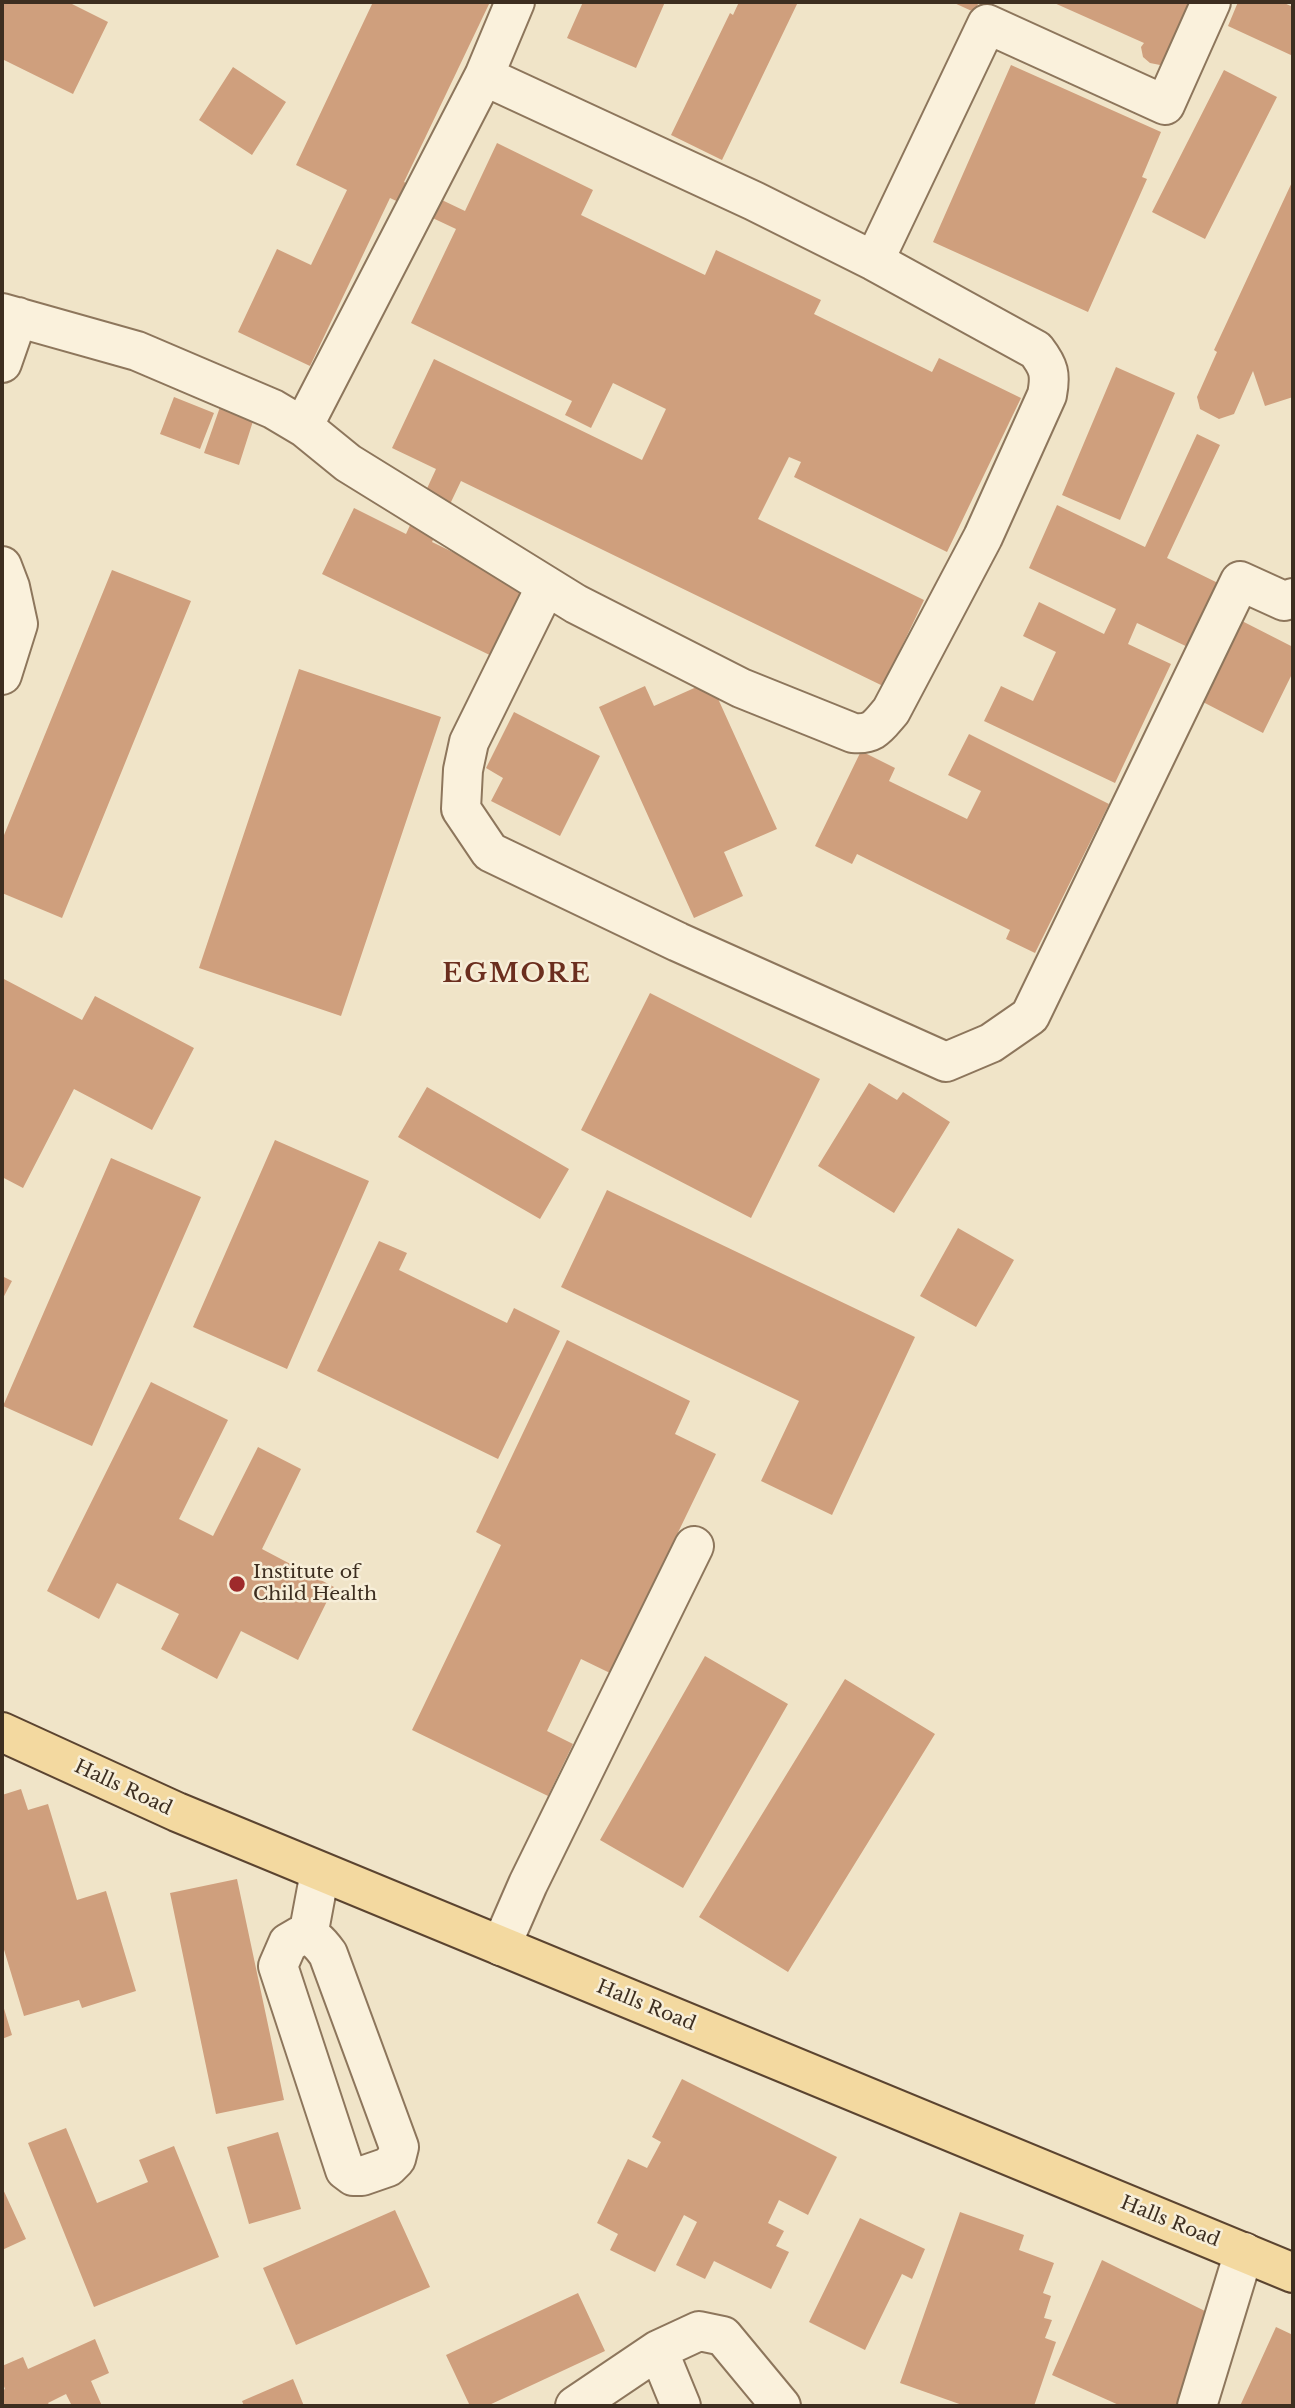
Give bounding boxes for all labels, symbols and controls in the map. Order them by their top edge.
district label: EGMORE [443,959,591,991]
place label: Institute of Child Health [253,1562,377,1606]
marker: Institute of Child Health [227,1574,247,1594]
street label: Halls Road [71,1755,175,1821]
street label: Halls Road [593,1976,699,2036]
street label: Halls Road [1117,2192,1223,2252]

